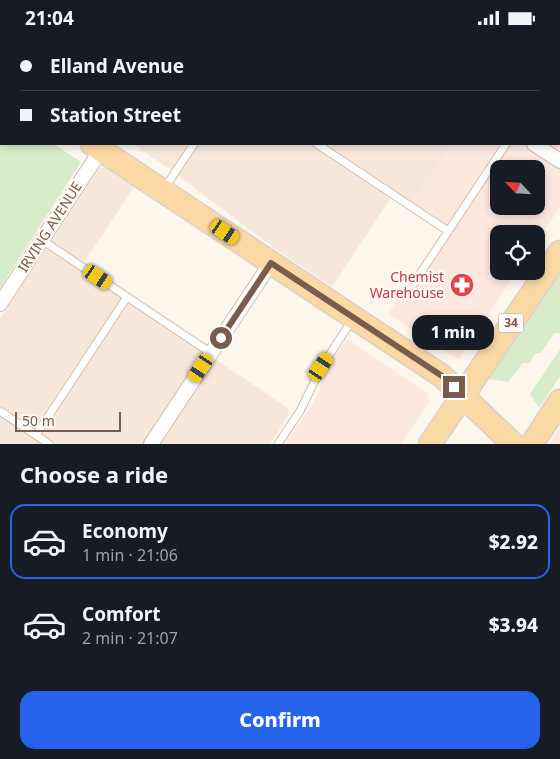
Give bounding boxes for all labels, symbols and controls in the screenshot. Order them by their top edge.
text: 21:04 [25,5,74,31]
text: Elland Avenue [50,53,184,79]
text: Station Street [50,102,181,128]
north arrow [490,160,545,215]
map controls [490,160,545,280]
street label: IRVING AVENUE [13,178,86,276]
car [208,217,241,247]
button: locate [490,225,545,280]
car [81,262,114,292]
place label: Chemist Warehouse [370,267,444,302]
pharmacy icon: Chemist Warehouse [449,272,475,298]
road number: 34 [498,313,524,333]
callout: 1 min [413,315,495,349]
text: 1 min [431,321,475,343]
route start [210,327,232,349]
car [306,350,335,384]
car [186,351,215,385]
route end [443,376,465,398]
scale bar [15,409,121,432]
text: 50 m [22,411,55,430]
text: Choose a ride [20,459,168,489]
text: Economy [82,518,168,544]
icon: car [22,519,67,564]
text: $2.92 [489,529,538,555]
text: 1 min · 21:06 [82,544,178,566]
text: Comfort [82,601,161,627]
icon: car [22,602,67,647]
text: $3.94 [489,612,538,638]
text: 2 min · 21:07 [82,627,178,649]
button: Confirm [20,691,540,749]

